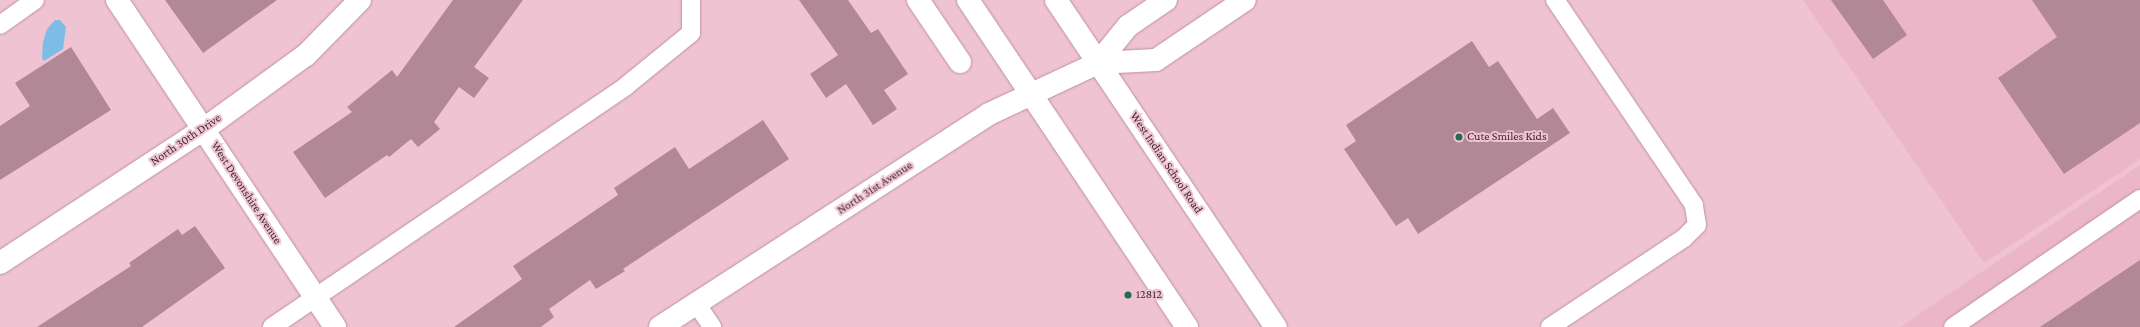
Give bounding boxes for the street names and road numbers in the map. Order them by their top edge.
street label: West Indian School Road [1127,110,1205,216]
street label: North 30th Drive [148,111,224,169]
street label: West Devonshire Avenue [208,139,284,247]
street label: North 31st Avenue [835,158,915,218]

